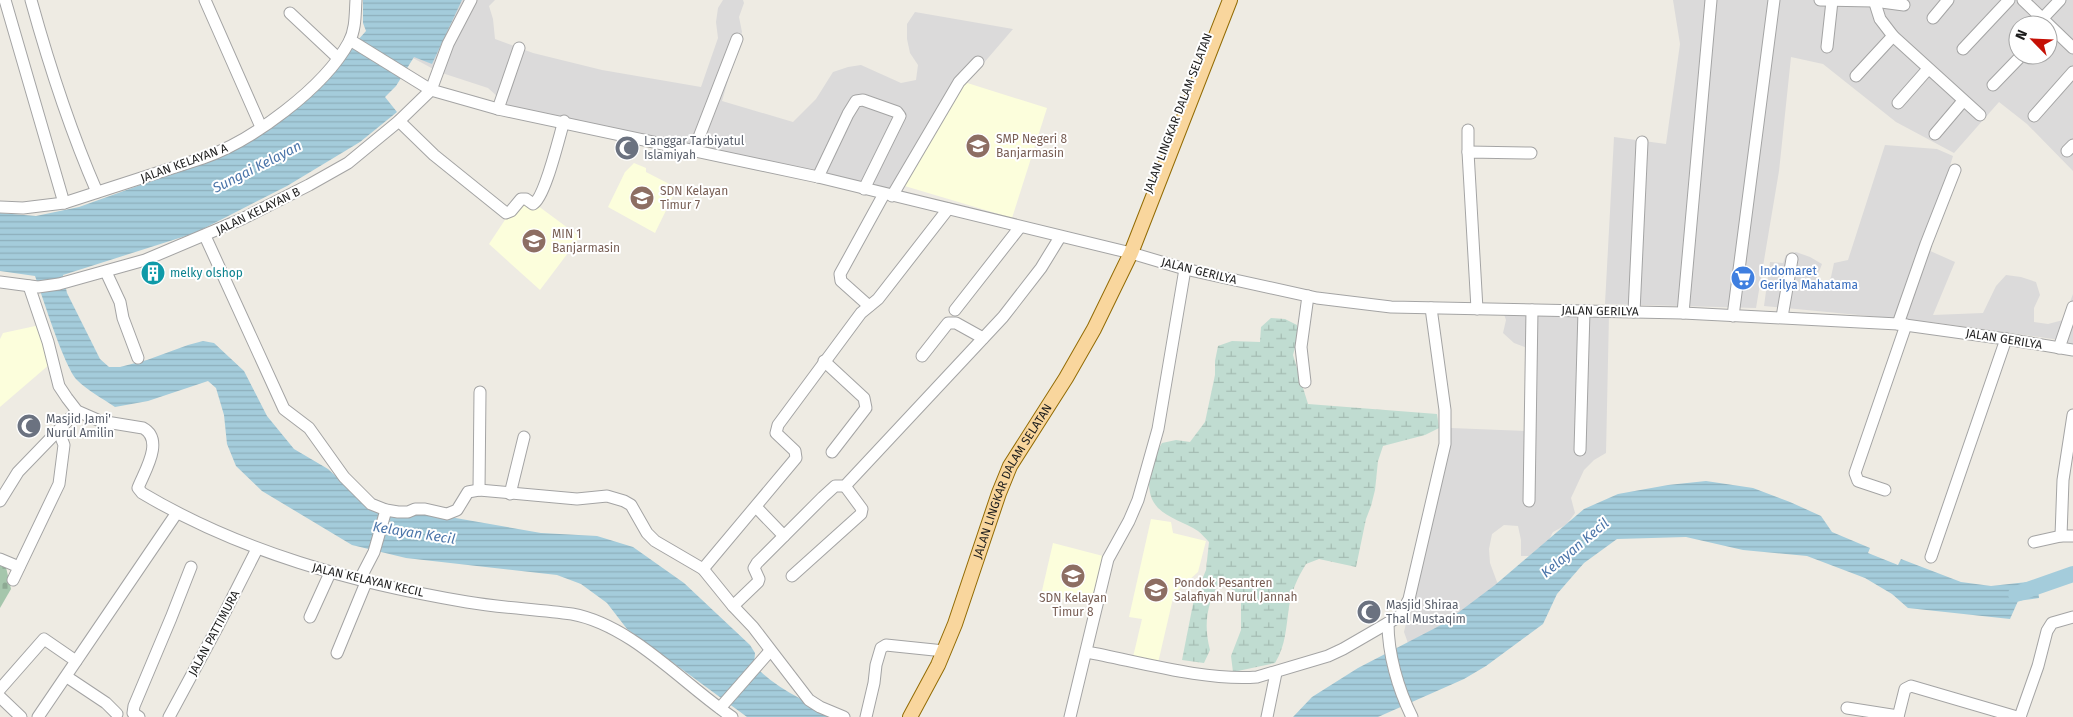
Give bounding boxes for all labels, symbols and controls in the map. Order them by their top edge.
north arrow [2008,15,2058,65]
text: N [2012,27,2031,43]
street label: JALAN LINGKAR DALAM SELATAN [1141,31,1215,195]
place label: SMP Negeri 8 Banjarmasin [996,132,1067,160]
school or university icon: SMP Negeri 8 Banjarmasin [965,133,991,159]
place label: Langgar Tarbiyatul Islamiyah [644,134,745,162]
mosque icon: Langgar Tarbiyatul Islamiyah [614,135,640,161]
water label: Sungai Kelayan [209,137,304,197]
street label: JALAN KELAYAN A [139,141,230,185]
place label: SDN Kelayan Timur 7 [660,184,728,212]
street label: JALAN KELAYAN B [214,185,302,237]
school or university icon: SDN Kelayan Timur 7 [629,185,655,211]
place label: MIN 1 Banjarmasin [552,227,620,255]
school or university icon: MIN 1 Banjarmasin [521,228,547,254]
street label: JALAN GERILYA [1160,255,1238,287]
building icon: melky olshop [140,260,166,286]
place label: Indomaret Gerilya Mahatama [1760,264,1858,292]
supermarket icon: Indomaret Gerilya Mahatama [1730,265,1756,291]
place label: melky olshop [170,266,243,280]
street label: JALAN GERILYA [1561,303,1639,319]
street label: JALAN GERILYA [1965,326,2043,352]
street label: JALAN LINGKAR DALAM SELATAN [970,401,1055,560]
place label: Masjid Jami' Nurul Amilin [46,412,114,440]
mosque icon: Masjid Jami' Nurul Amilin [16,413,42,439]
water label: Kelayan Kecil [1538,515,1612,581]
water label: Kelayan Kecil [372,518,456,548]
street label: JALAN KELAYAN KECIL [311,560,425,600]
school or university icon: SDN Kelayan Timur 8 [1060,563,1086,589]
place label: Pondok Pesantren Salafiyah Nurul Jannah [1174,576,1298,604]
school or university icon: Pondok Pesantren Salafiyah Nurul Jannah [1143,577,1169,603]
street label: JALAN PATTIMURA [186,588,242,678]
place label: SDN Kelayan Timur 8 [1039,591,1107,619]
place label: Masjid Shiraa Thal Mustaqim [1386,598,1466,626]
mosque icon: Masjid Shiraa Thal Mustaqim [1356,599,1382,625]

